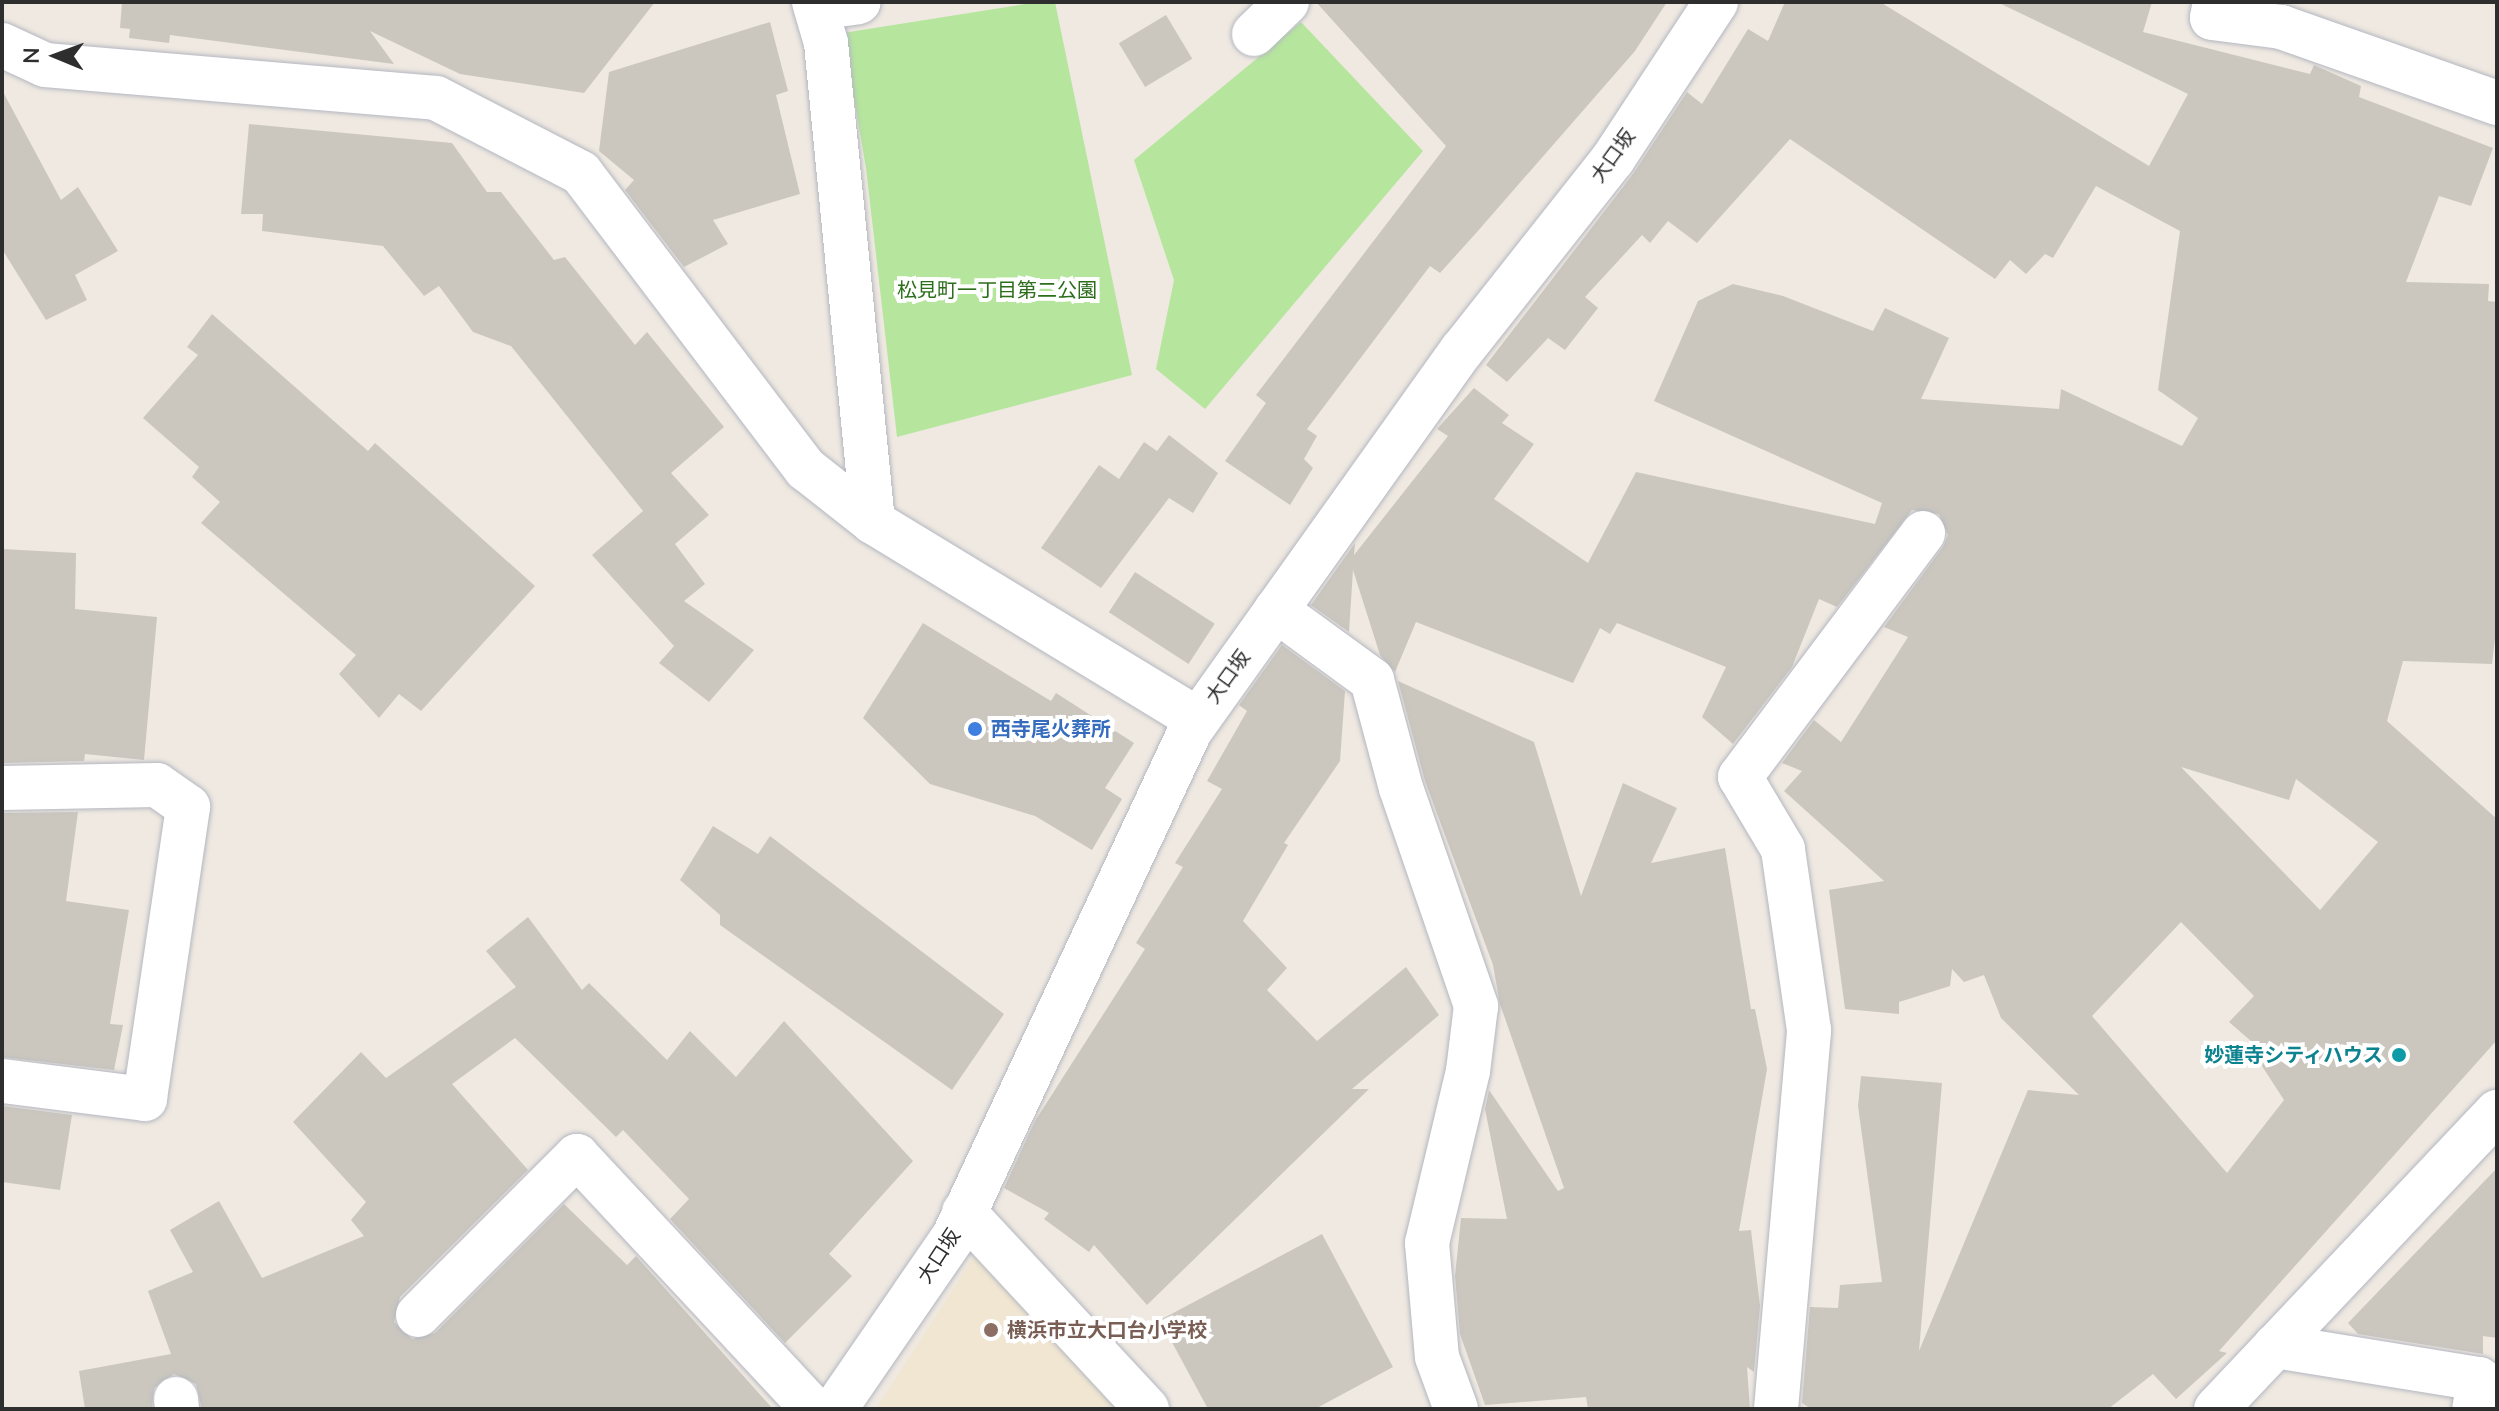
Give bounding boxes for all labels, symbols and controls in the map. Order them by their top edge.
north arrow [16,16,96,96]
text: N [17,47,47,64]
street label: 大口坂 [1586,125,1640,187]
park label: 松見町一丁目第二公園 [897,278,1097,302]
street label: 大口坂 [1201,646,1255,708]
place label: 西寺尾火葬所 [991,717,1111,741]
marker: 西寺尾火葬所 [966,720,984,738]
place label: 妙蓮寺シティハウス [2203,1043,2383,1067]
marker: 妙蓮寺シティハウス [2390,1046,2408,1064]
street label: 大口坂 [913,1224,965,1288]
place label: 横浜市立大口台小学校 [1007,1318,1207,1342]
marker: 横浜市立大口台小学校 [982,1321,1000,1339]

